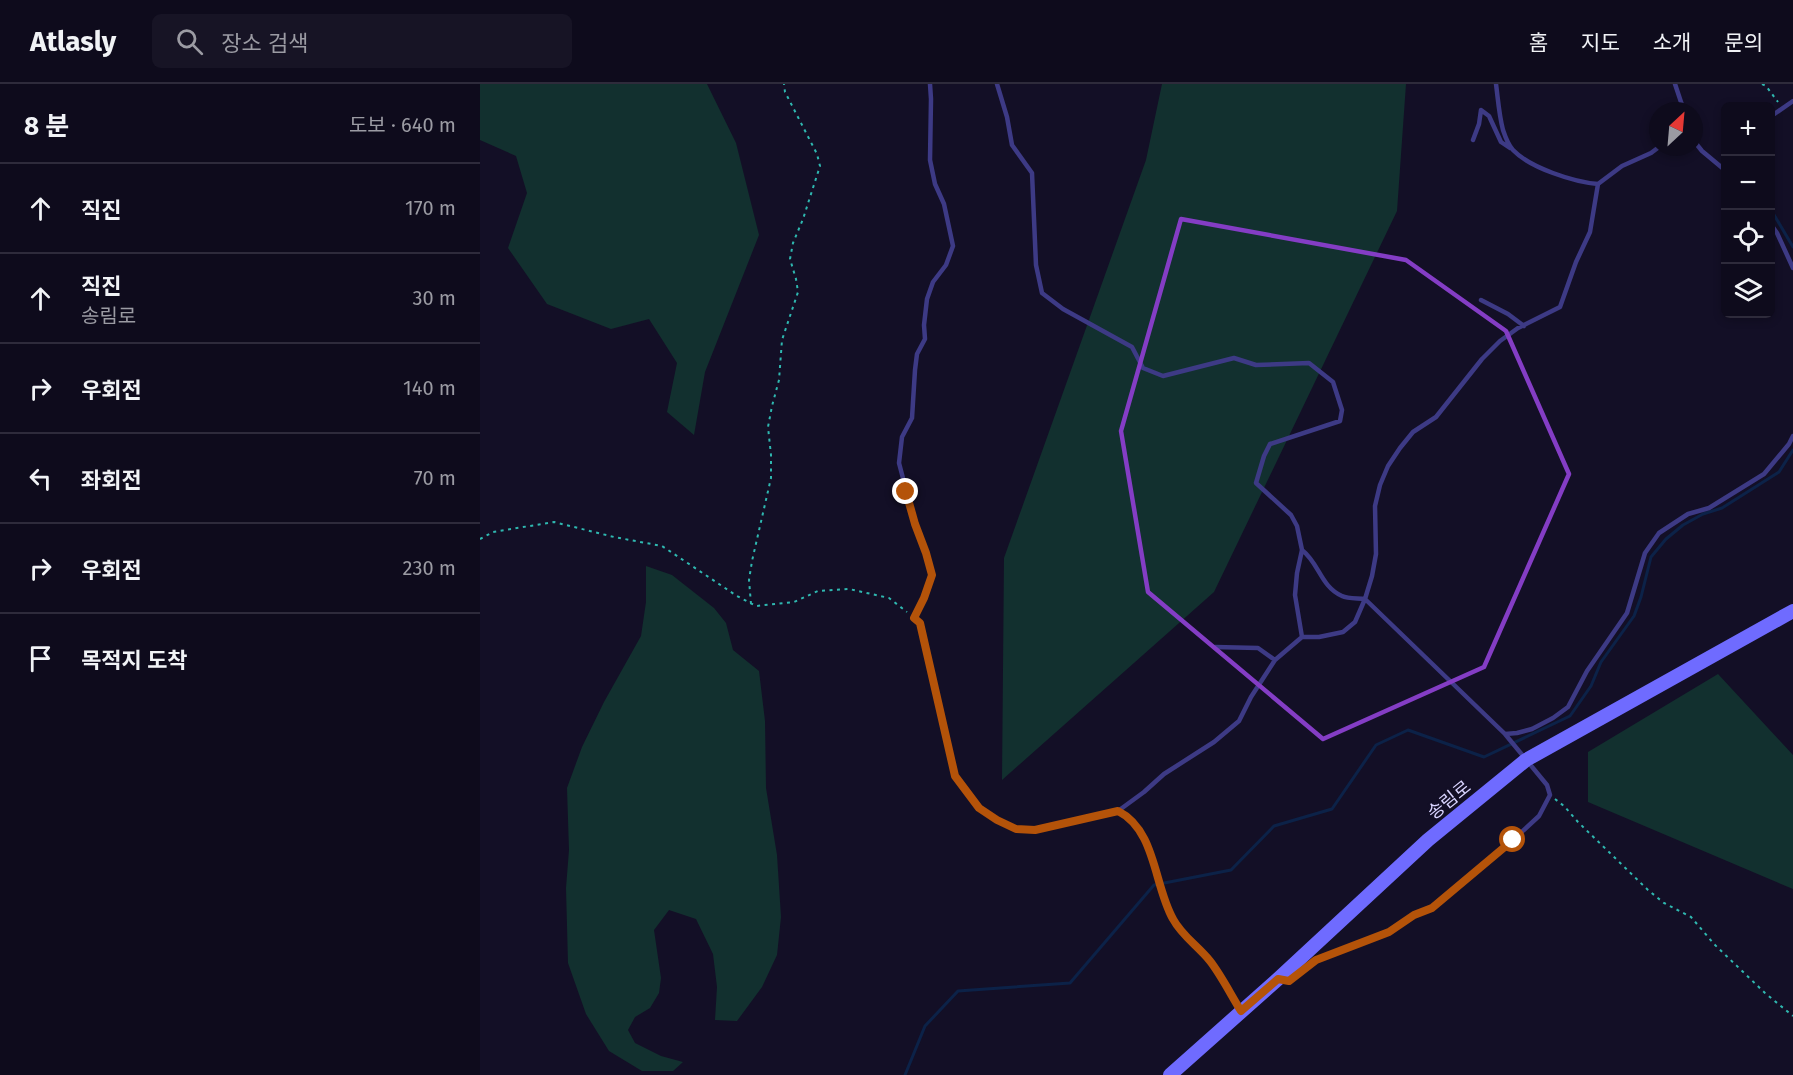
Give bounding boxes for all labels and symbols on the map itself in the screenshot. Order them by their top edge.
north arrow [1649,102,1703,156]
route end [892,478,918,504]
street label: 송림로 [1423,776,1475,824]
route start [1499,826,1525,852]

